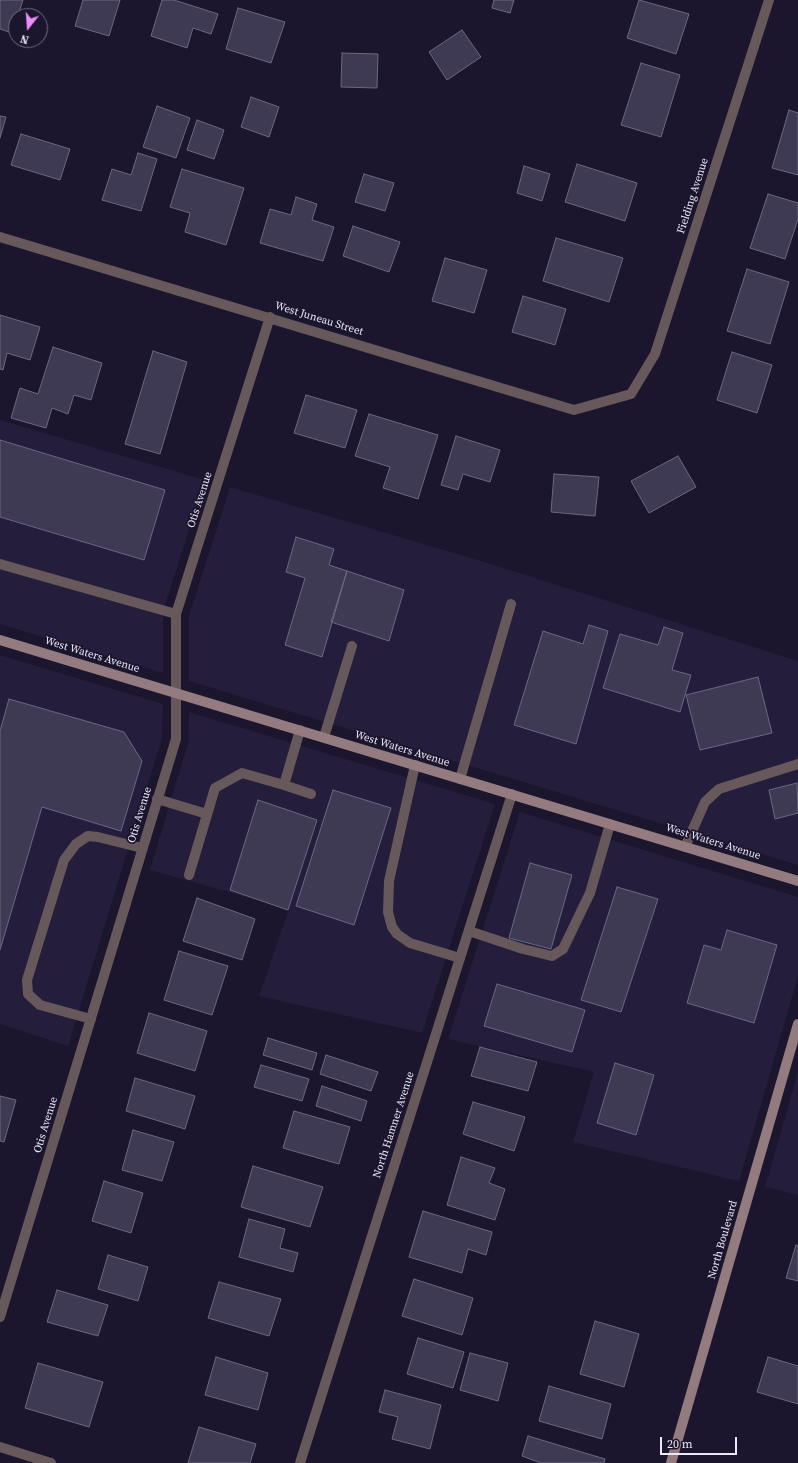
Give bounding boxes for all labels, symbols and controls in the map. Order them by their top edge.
north arrow [8,8,48,48]
text: N [19,31,31,47]
street label: Fielding Avenue [675,156,711,236]
street label: West Juneau Street [273,299,365,339]
street label: Otis Avenue [185,470,215,530]
street label: West Waters Avenue [43,634,141,676]
street label: West Waters Avenue [353,728,451,770]
street label: Otis Avenue [125,785,155,845]
street label: West Waters Avenue [664,821,762,863]
street label: North Hamner Avenue [371,1070,417,1180]
street label: Otis Avenue [31,1095,61,1155]
street label: North Boulevard [705,1199,741,1281]
scale bar [662,1429,739,1455]
text: 20 m [667,1436,693,1452]

